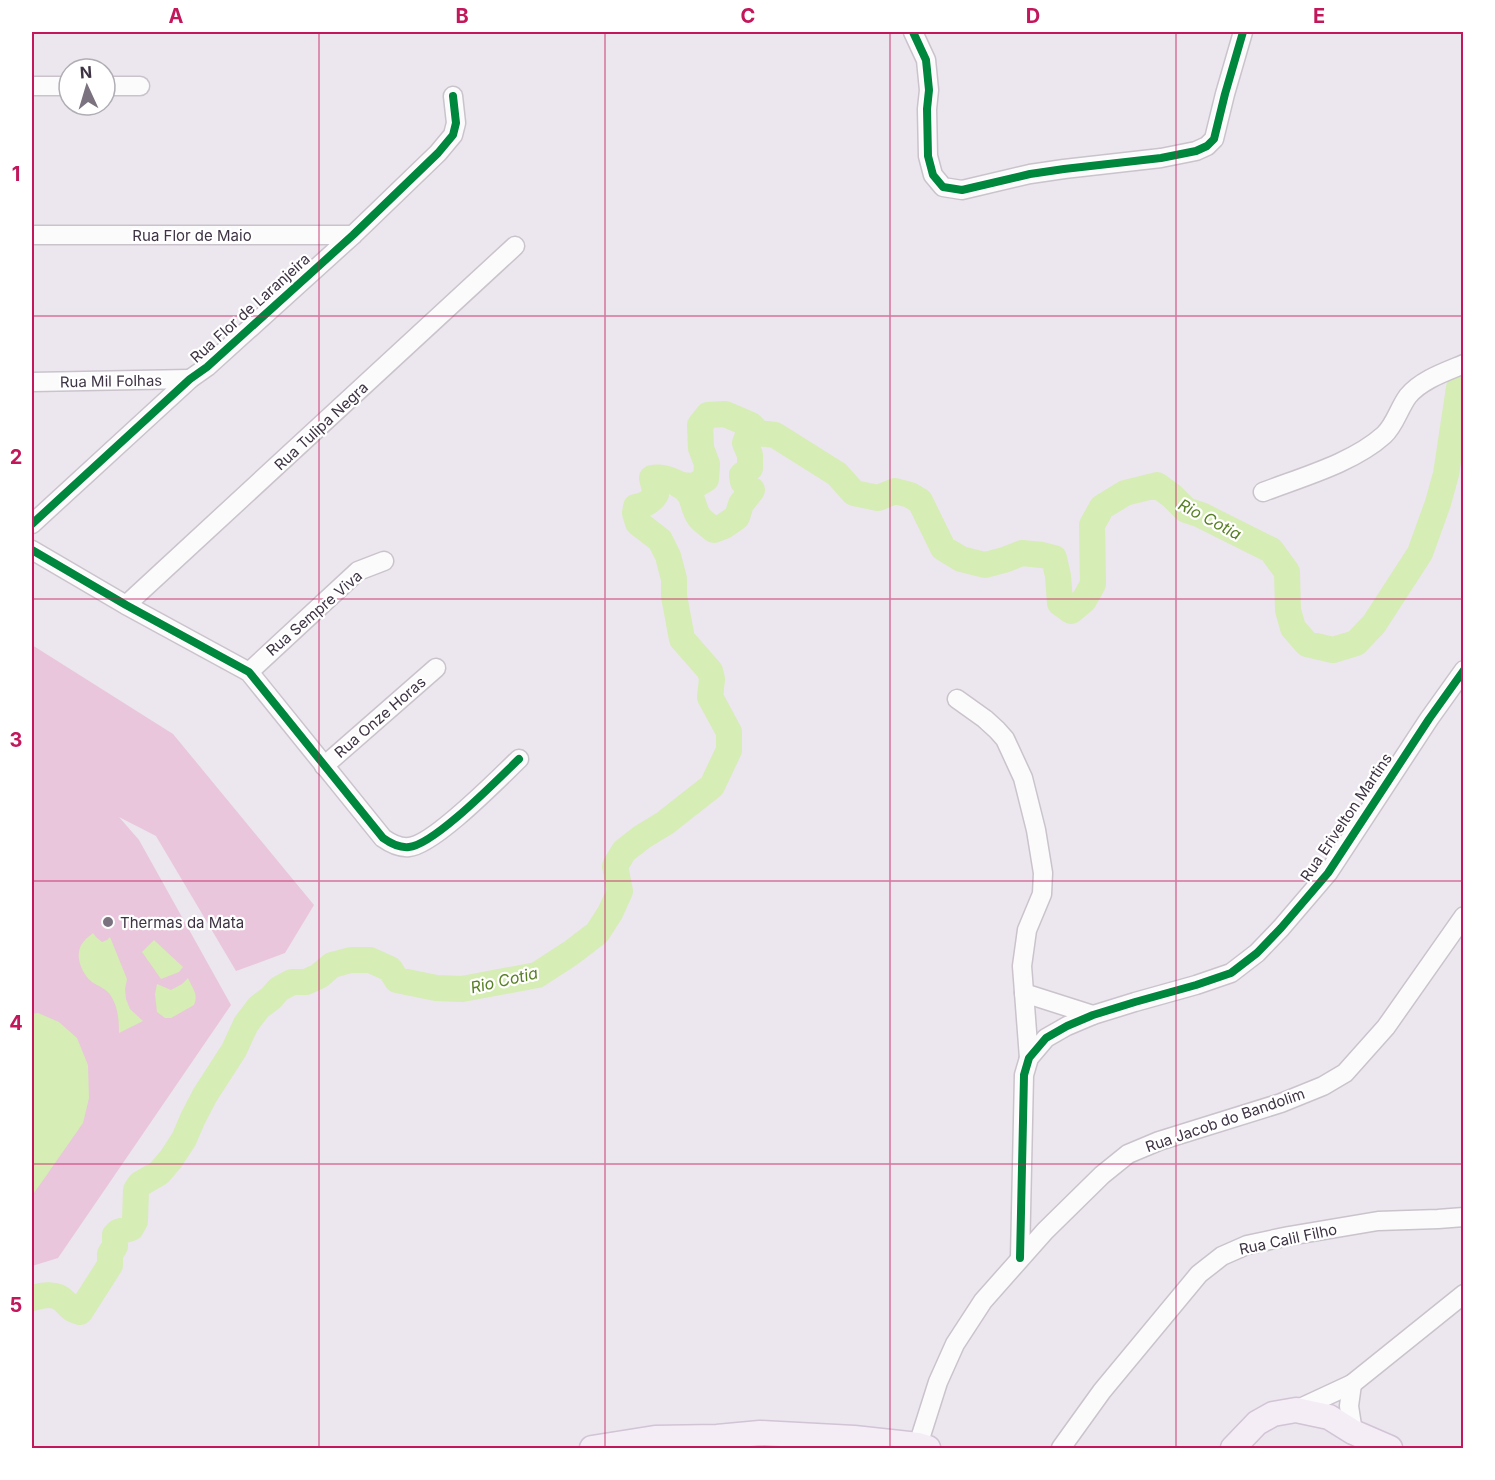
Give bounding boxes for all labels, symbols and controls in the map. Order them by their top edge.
text: A [169,4,184,28]
text: B [455,4,469,28]
text: C [741,4,755,28]
text: D [1026,4,1040,28]
text: E [1313,4,1325,28]
north arrow [57,57,117,117]
text: N [79,62,93,82]
text: 1 [12,162,20,186]
street label: Rua Flor de Maio [132,226,252,245]
street label: Rua Flor de Laranjeira [186,249,314,367]
street label: Rua Mil Folhas [60,371,162,391]
street label: Rua Tulipa Negra [270,378,372,474]
text: 2 [10,445,22,469]
water label: Rio Cotia [1175,494,1245,544]
street label: Rua Sempre Viva [262,566,366,660]
street label: Rua Onze Horas [331,672,430,762]
text: 3 [10,728,22,752]
street label: Rua Erivelton Martins [1296,749,1396,885]
place label: Thermas da Mata [120,913,244,932]
marker: Thermas da Mata [101,915,115,929]
water label: Rio Cotia [468,963,540,997]
text: 4 [9,1011,23,1035]
street label: Rua Jacob do Bandolim [1143,1084,1307,1156]
street label: Rua Calil Filho [1237,1219,1339,1259]
text: 5 [10,1293,22,1317]

